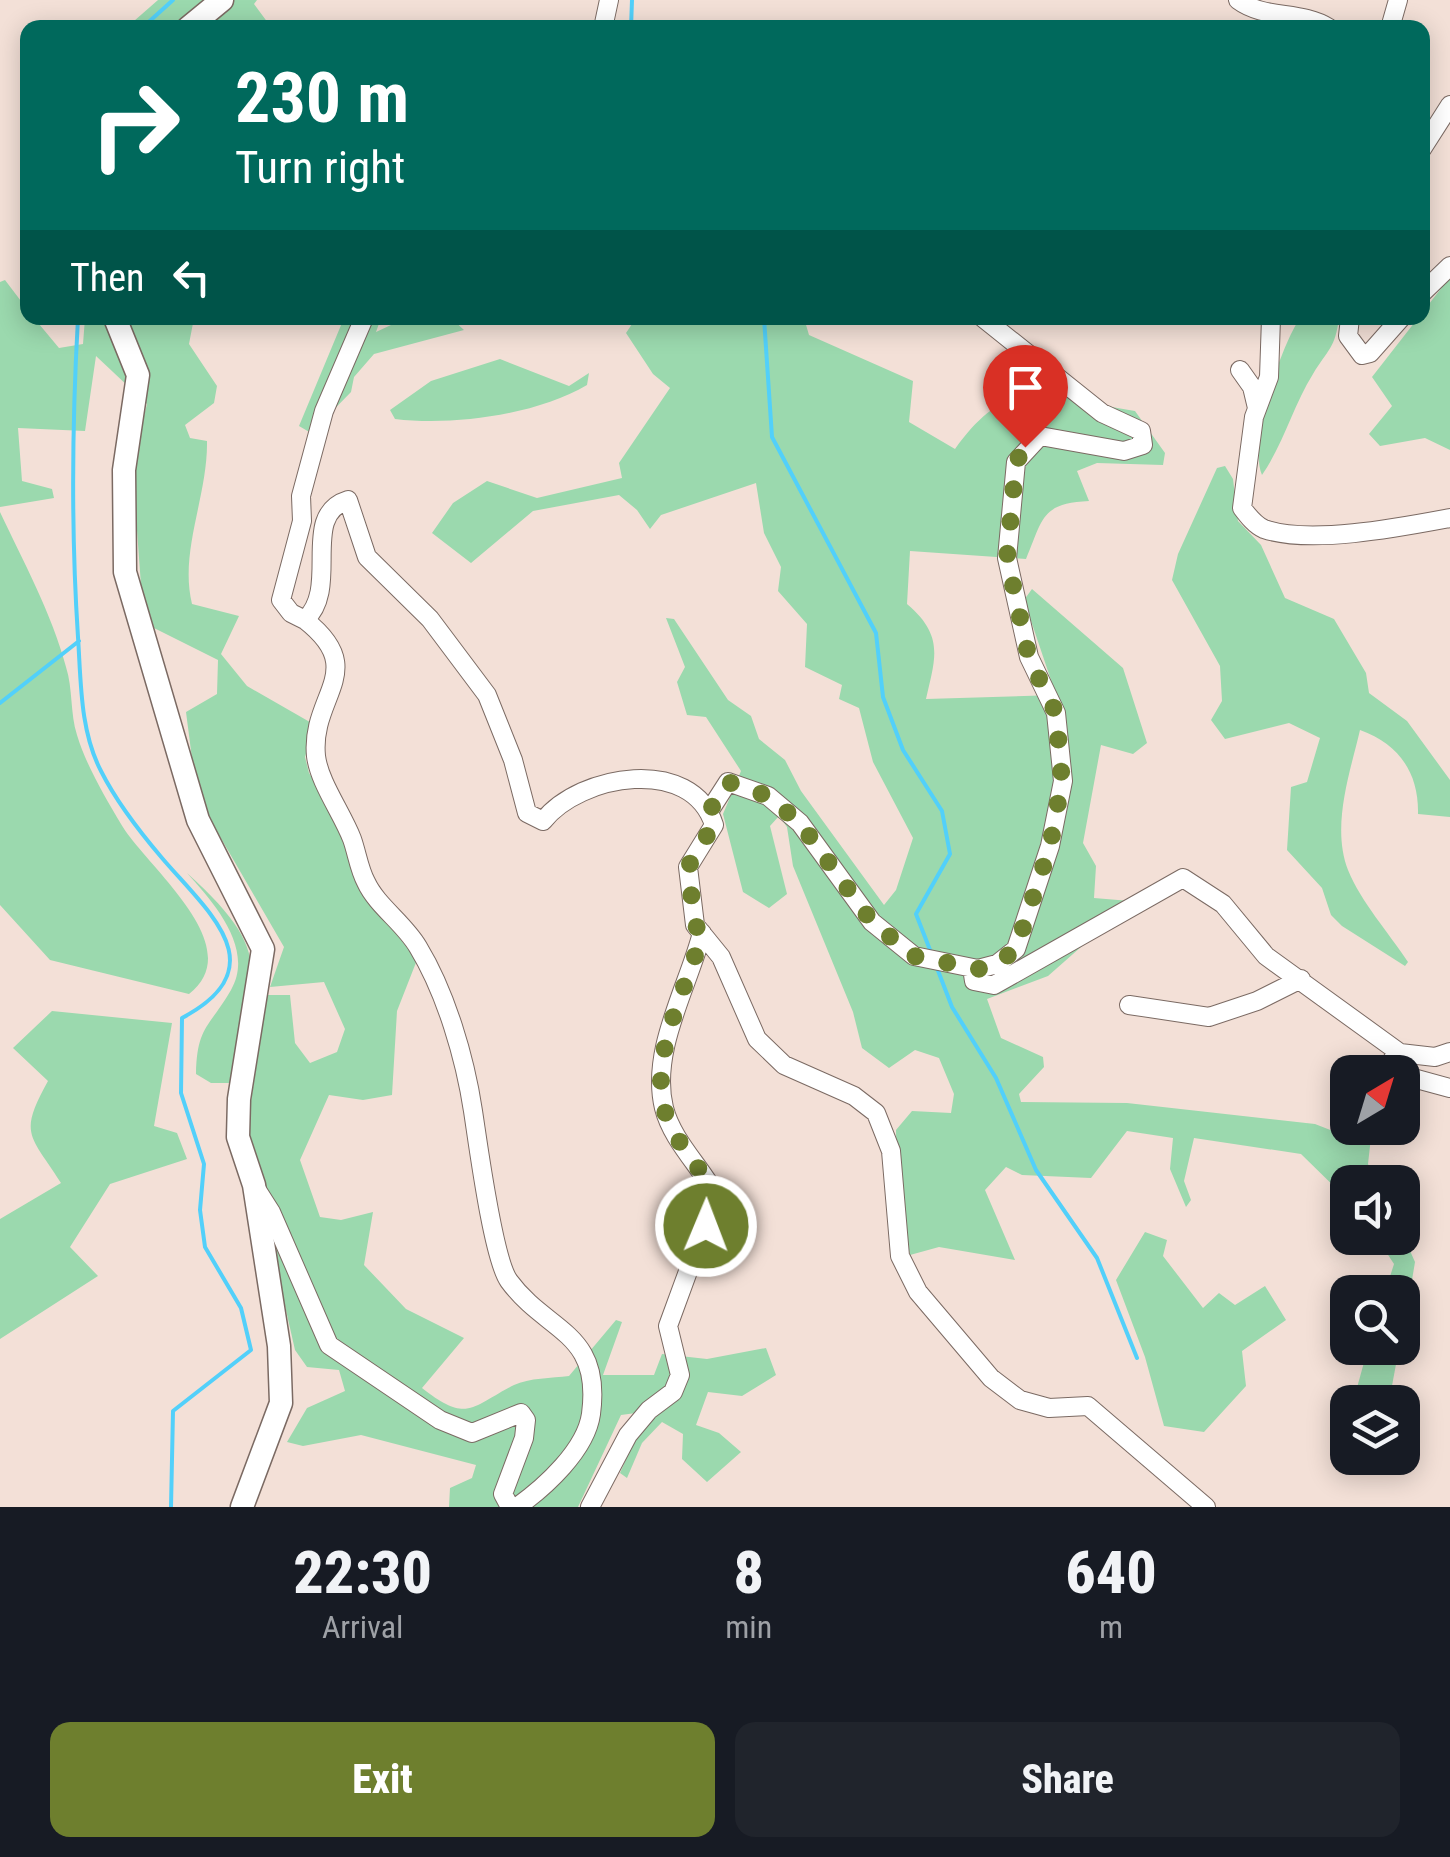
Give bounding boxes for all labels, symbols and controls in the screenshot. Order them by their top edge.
text: 230 m [235,57,409,139]
icon: right [70,60,200,190]
text: Turn right [235,141,405,194]
icon: left [164,250,219,305]
text: Then [70,256,144,300]
pin [983,345,1068,448]
icon: arrive [998,360,1053,415]
north arrow [1330,1055,1420,1145]
map controls [1330,1055,1420,1475]
button: sound [1330,1165,1420,1255]
position arrow [654,1174,758,1278]
button: search [1330,1275,1420,1365]
button: layers [1330,1385,1420,1475]
text: 22:30 [293,1537,432,1608]
text: 8 [733,1537,764,1608]
text: 640 [1065,1537,1157,1608]
text: Arrival [322,1608,403,1646]
text: min [725,1608,772,1646]
text: m [1099,1608,1123,1646]
button: Exit [50,1722,715,1837]
button: Share [735,1722,1400,1837]

